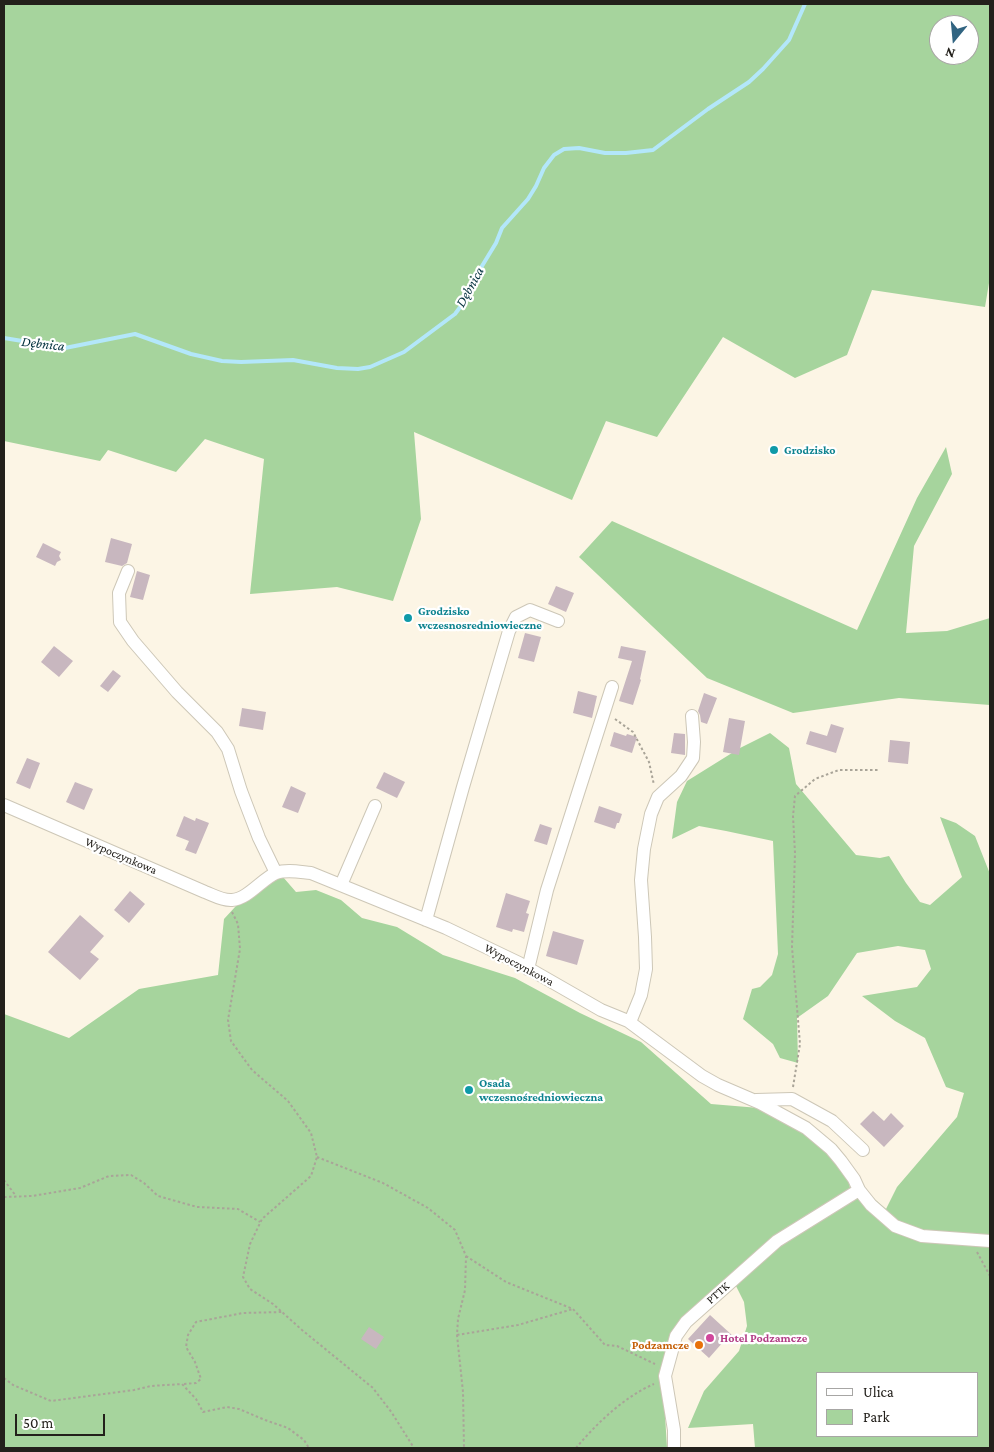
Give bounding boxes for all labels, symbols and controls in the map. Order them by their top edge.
north arrow [929,15,979,65]
text: N [943,44,957,62]
water label: Dębnica [452,264,488,310]
water label: Dębnica [21,333,65,355]
place label: Grodzisko [784,443,836,457]
marker: Grodzisko [768,444,780,456]
place label: Grodzisko wczesnosredniowieczne [418,604,542,632]
marker: Grodzisko wczesnosredniowieczne [402,612,414,624]
street label: Wypoczynkowa [83,834,159,878]
street label: Wypoczynkowa [482,941,556,989]
place label: Osada wczesnośredniowieczna [479,1076,603,1104]
marker: Osada wczesnośredniowieczna [463,1084,475,1096]
street label: PTTK [704,1279,732,1307]
place label: Hotel Podzamcze [720,1331,807,1345]
marker: Hotel Podzamcze [704,1332,716,1344]
place label: Podzamcze [632,1338,689,1352]
marker: Podzamcze [693,1339,705,1351]
legend [816,1372,979,1437]
text: Ulica [863,1384,894,1400]
scale bar [18,1404,108,1436]
text: Park [863,1409,890,1425]
text: 50 m [23,1415,53,1431]

